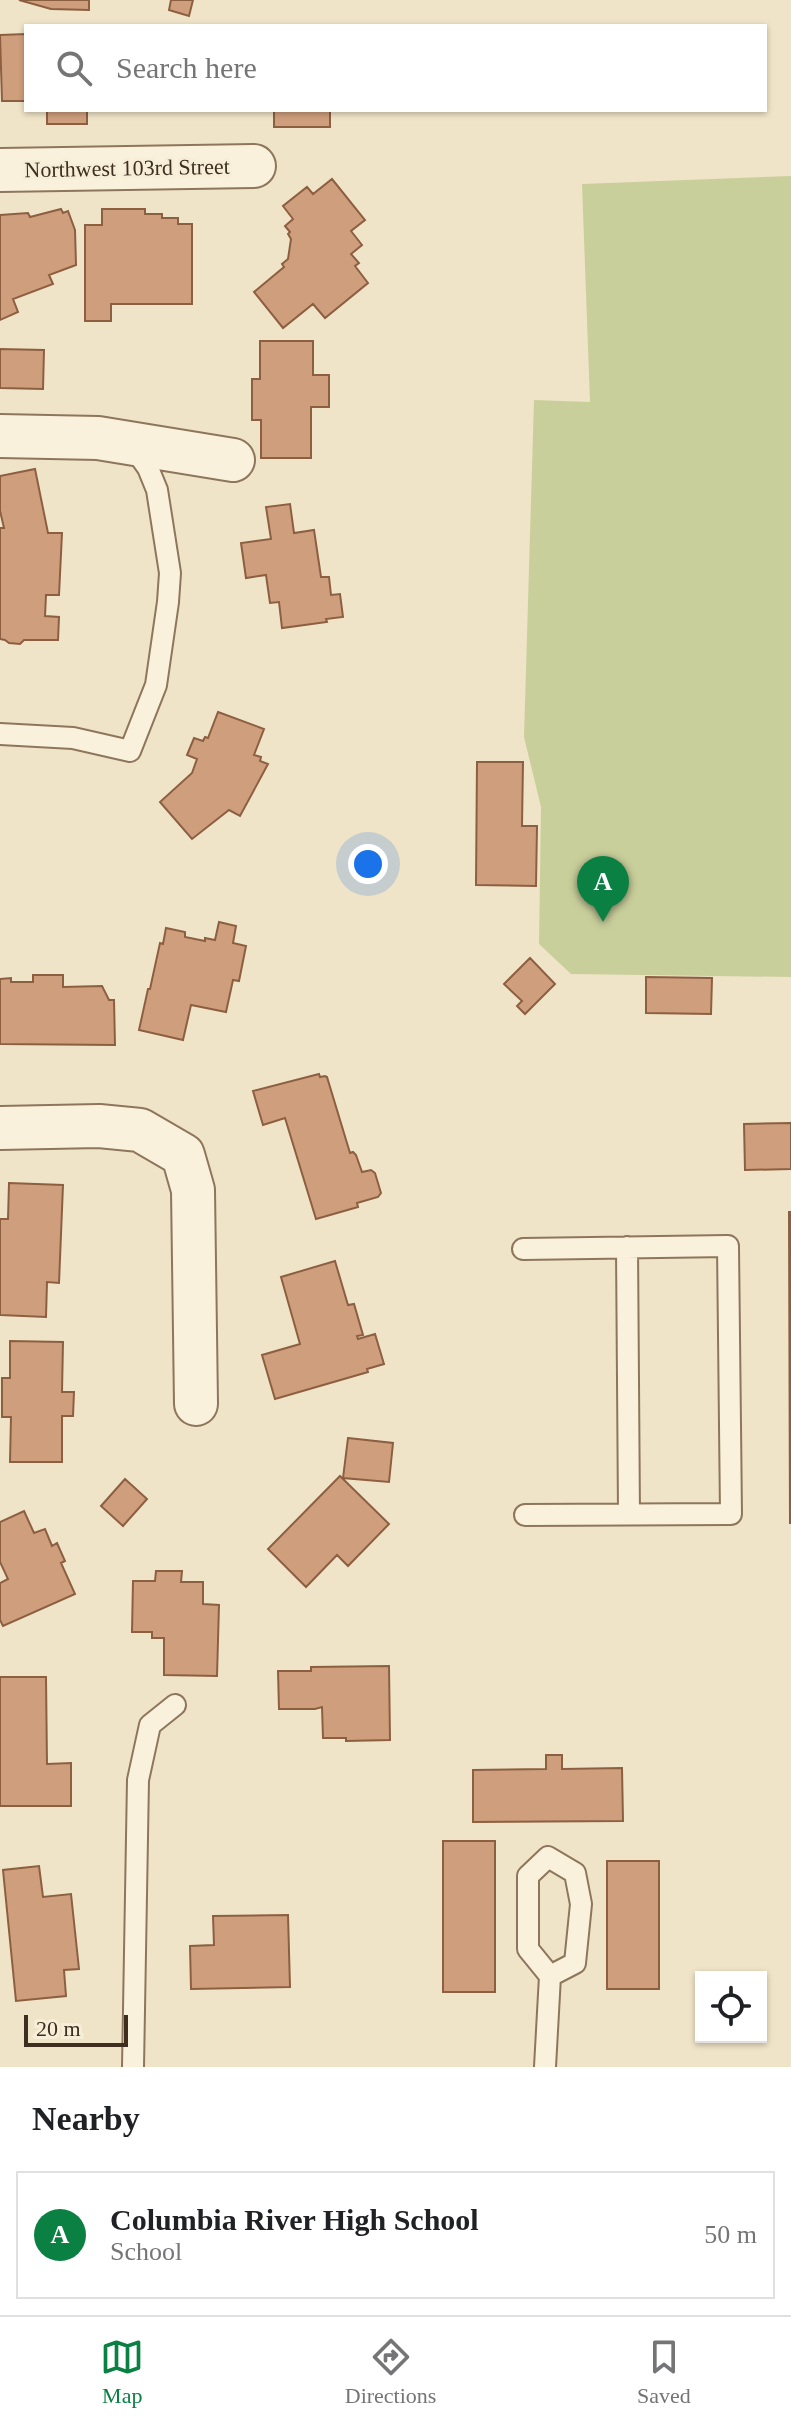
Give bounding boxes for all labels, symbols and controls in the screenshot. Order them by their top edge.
search box [24,24,767,112]
icon: search [52,46,96,90]
text: Search here [116,51,257,84]
street label: Northwest 103rd Street [24,154,230,182]
your location [348,844,388,884]
pin: A [577,856,629,922]
map controls [695,1971,767,2043]
button: locate [695,1971,767,2043]
scale bar [24,2011,128,2047]
text: 20 m [36,2016,81,2041]
text: Nearby [32,2100,140,2137]
text: Columbia River High School [110,2203,479,2236]
text: A [51,2220,69,2249]
text: 50 m [704,2220,757,2249]
text: School [110,2237,182,2266]
tab: Map [100,2335,144,2409]
tab: Directions [345,2335,436,2409]
tab: Saved [637,2335,691,2409]

